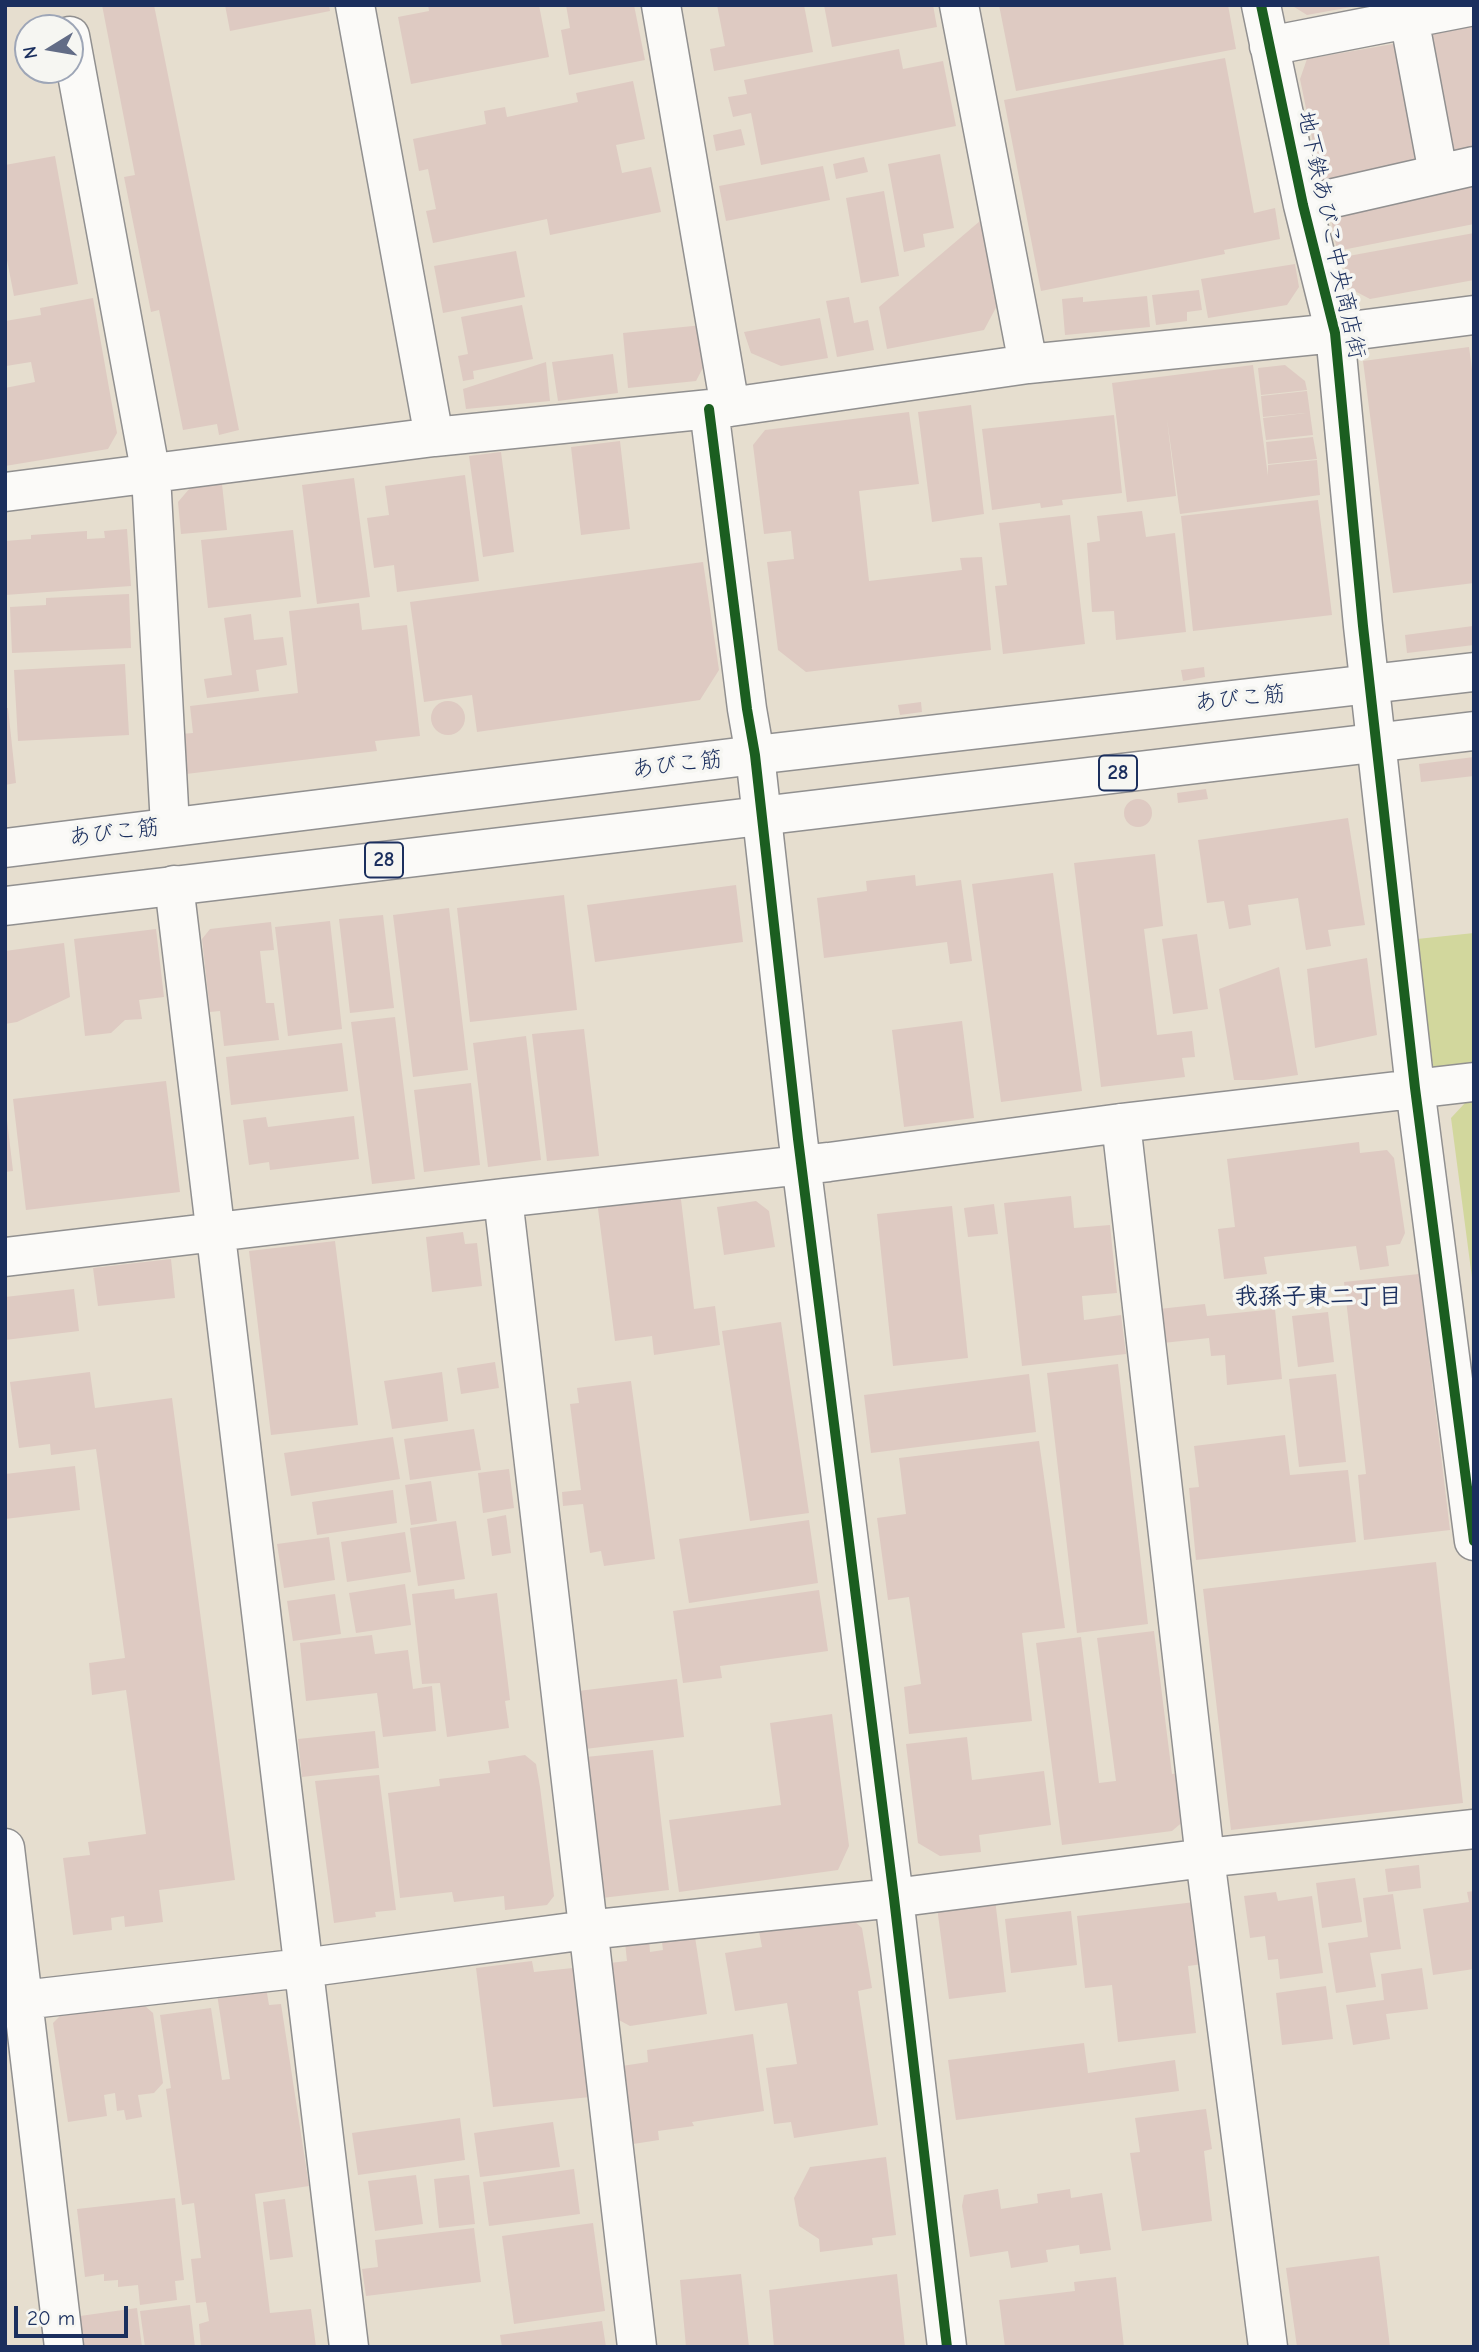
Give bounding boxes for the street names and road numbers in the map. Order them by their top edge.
street label: 地下鉄あびこ中央商店街 [1291,108,1371,362]
street label: あびこ筋 [1193,680,1287,718]
street label: あびこ筋 [630,746,724,784]
road number: 28 [1099,756,1137,790]
street label: あびこ筋 [67,814,161,852]
road number: 28 [365,842,403,878]

